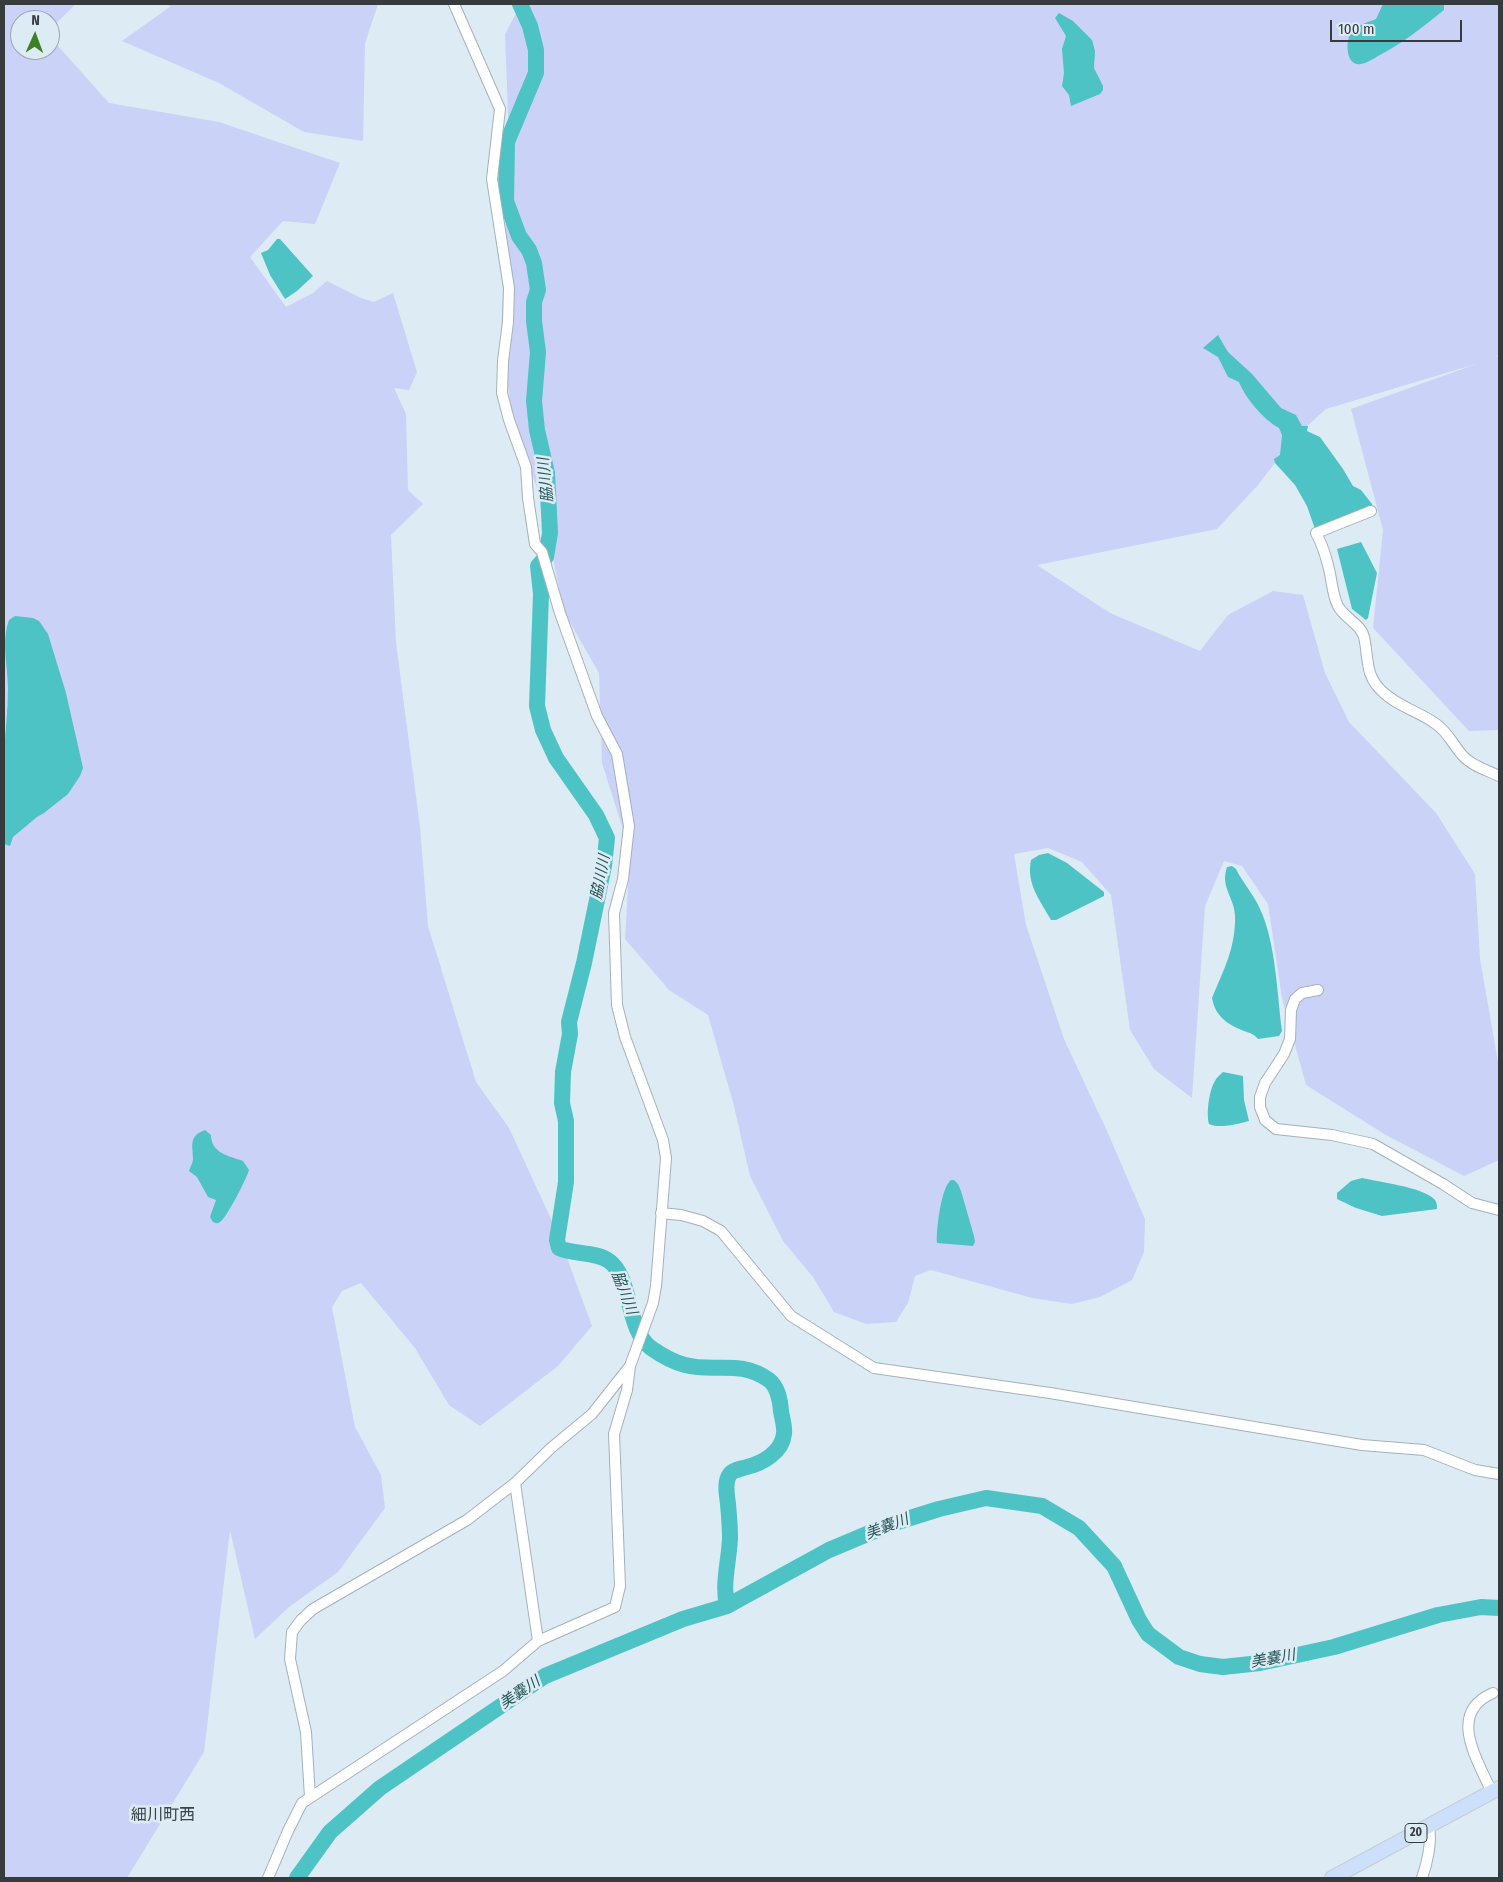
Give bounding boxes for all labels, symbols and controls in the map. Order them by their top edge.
north arrow [10,10,60,60]
scale bar [1333,10,1466,42]
text: N [31,12,40,29]
text: 100 m [1338,20,1375,38]
water label: 脇川川 [535,457,557,503]
water label: 脇川川 [588,853,614,901]
water label: 脇川川 [608,1269,640,1317]
water label: 美嚢川 [863,1511,911,1543]
water label: 美嚢川 [1249,1646,1297,1672]
water label: 美嚢川 [496,1673,544,1713]
district label: 細川町西 [131,1806,195,1826]
road number: 20 [1405,1824,1427,1842]

